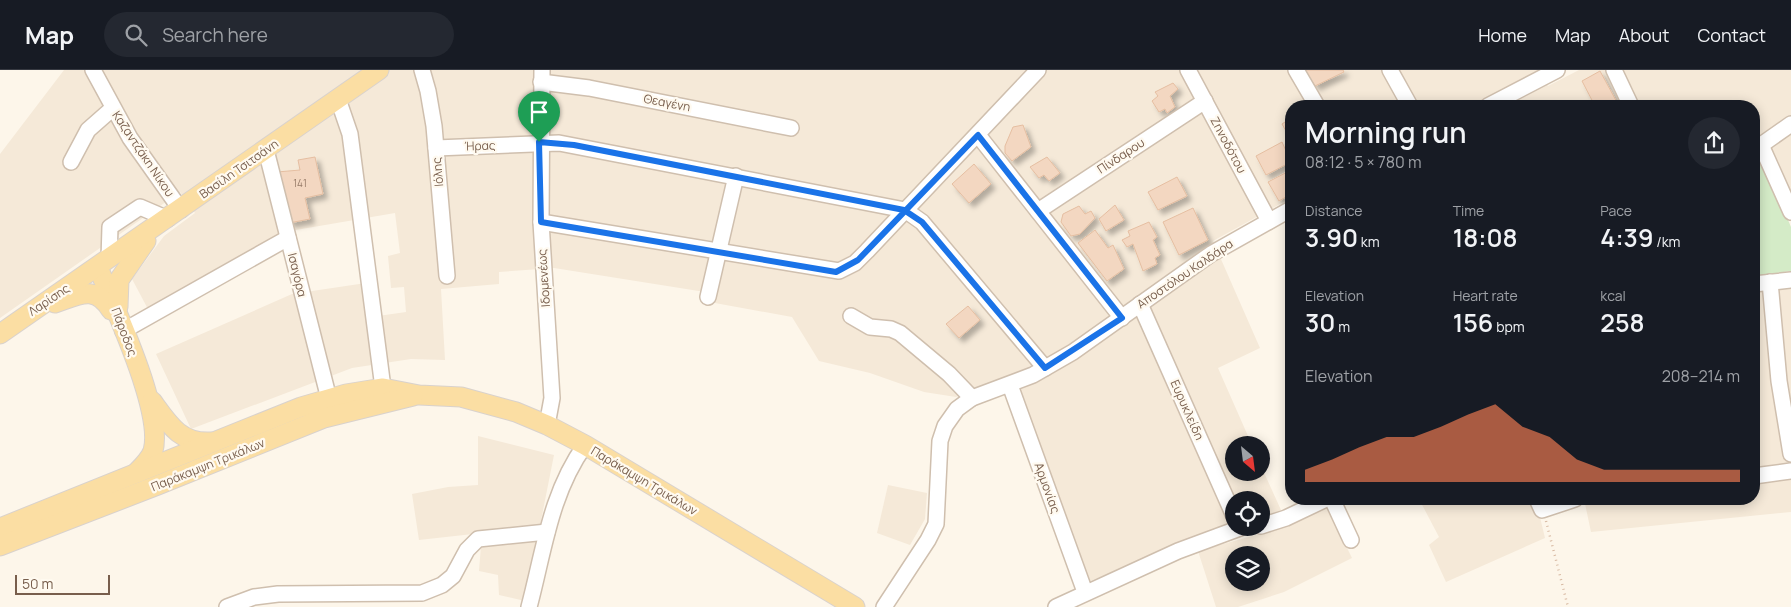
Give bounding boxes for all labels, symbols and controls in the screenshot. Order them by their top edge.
search box [104,12,454,57]
text: Map [25,18,74,51]
icon: search [122,21,150,49]
text: Search here [162,22,268,48]
text: Home [1478,23,1527,47]
text: Map [1555,23,1591,47]
text: About [1619,23,1669,47]
text: Contact [1697,23,1766,47]
street label: Θεαγένη [642,90,692,115]
pin [518,91,560,142]
icon: arrive [525,98,553,126]
street label: Καζαντζάκη Νίκου [108,107,178,200]
text: Morning run [1305,113,1466,151]
street label: Ζηνοδότου [1206,114,1250,176]
button: share [1688,117,1740,169]
street label: Πίνδαρου [1094,134,1148,177]
street label: Βασίλη Τσιτσάνη [196,135,282,202]
street label: Ήρας [464,136,496,155]
text: 08:12 · 5 × 780 m [1305,151,1422,173]
street label: Ιόλης [428,156,447,187]
house number: 141 [293,176,307,190]
text: Distance [1305,201,1362,220]
text: Time [1453,201,1484,220]
text: Pace [1600,201,1632,220]
text: 3.90 [1305,220,1358,255]
text: 18:08 [1453,220,1518,255]
text: 4:39 [1600,220,1653,255]
text: km [1358,232,1380,251]
text: /km [1653,232,1680,251]
street label: Αποστόλου Καλδάρα [1133,235,1236,312]
street label: Ιδομενέως [533,248,554,308]
street label: Ισαγόρα [284,251,311,299]
street label: Λαρίσης [25,279,73,320]
text: Elevation [1305,286,1364,305]
text: Heart rate [1453,286,1518,305]
text: kcal [1600,286,1626,305]
street label: Πάροδος [107,305,142,359]
text: 30 [1305,305,1335,340]
text: 156 [1453,305,1493,340]
text: 258 [1600,305,1645,340]
text: m [1335,317,1350,336]
text: bpm [1493,317,1525,336]
text: Elevation [1305,365,1373,387]
text: 208–214 m [1662,365,1740,387]
street label: Ευρυκλείδη [1167,377,1208,443]
street label: Παράκαμψη Τρικάλων [148,434,267,495]
north arrow [1225,436,1270,481]
map controls [1225,436,1270,591]
street label: Παράκαμψη Τρικάλων [588,442,701,519]
street label: Αρμονίας [1030,460,1065,516]
button: locate [1225,491,1270,536]
button: layers [1225,546,1270,591]
scale bar [15,572,110,595]
text: 50 m [22,574,53,593]

